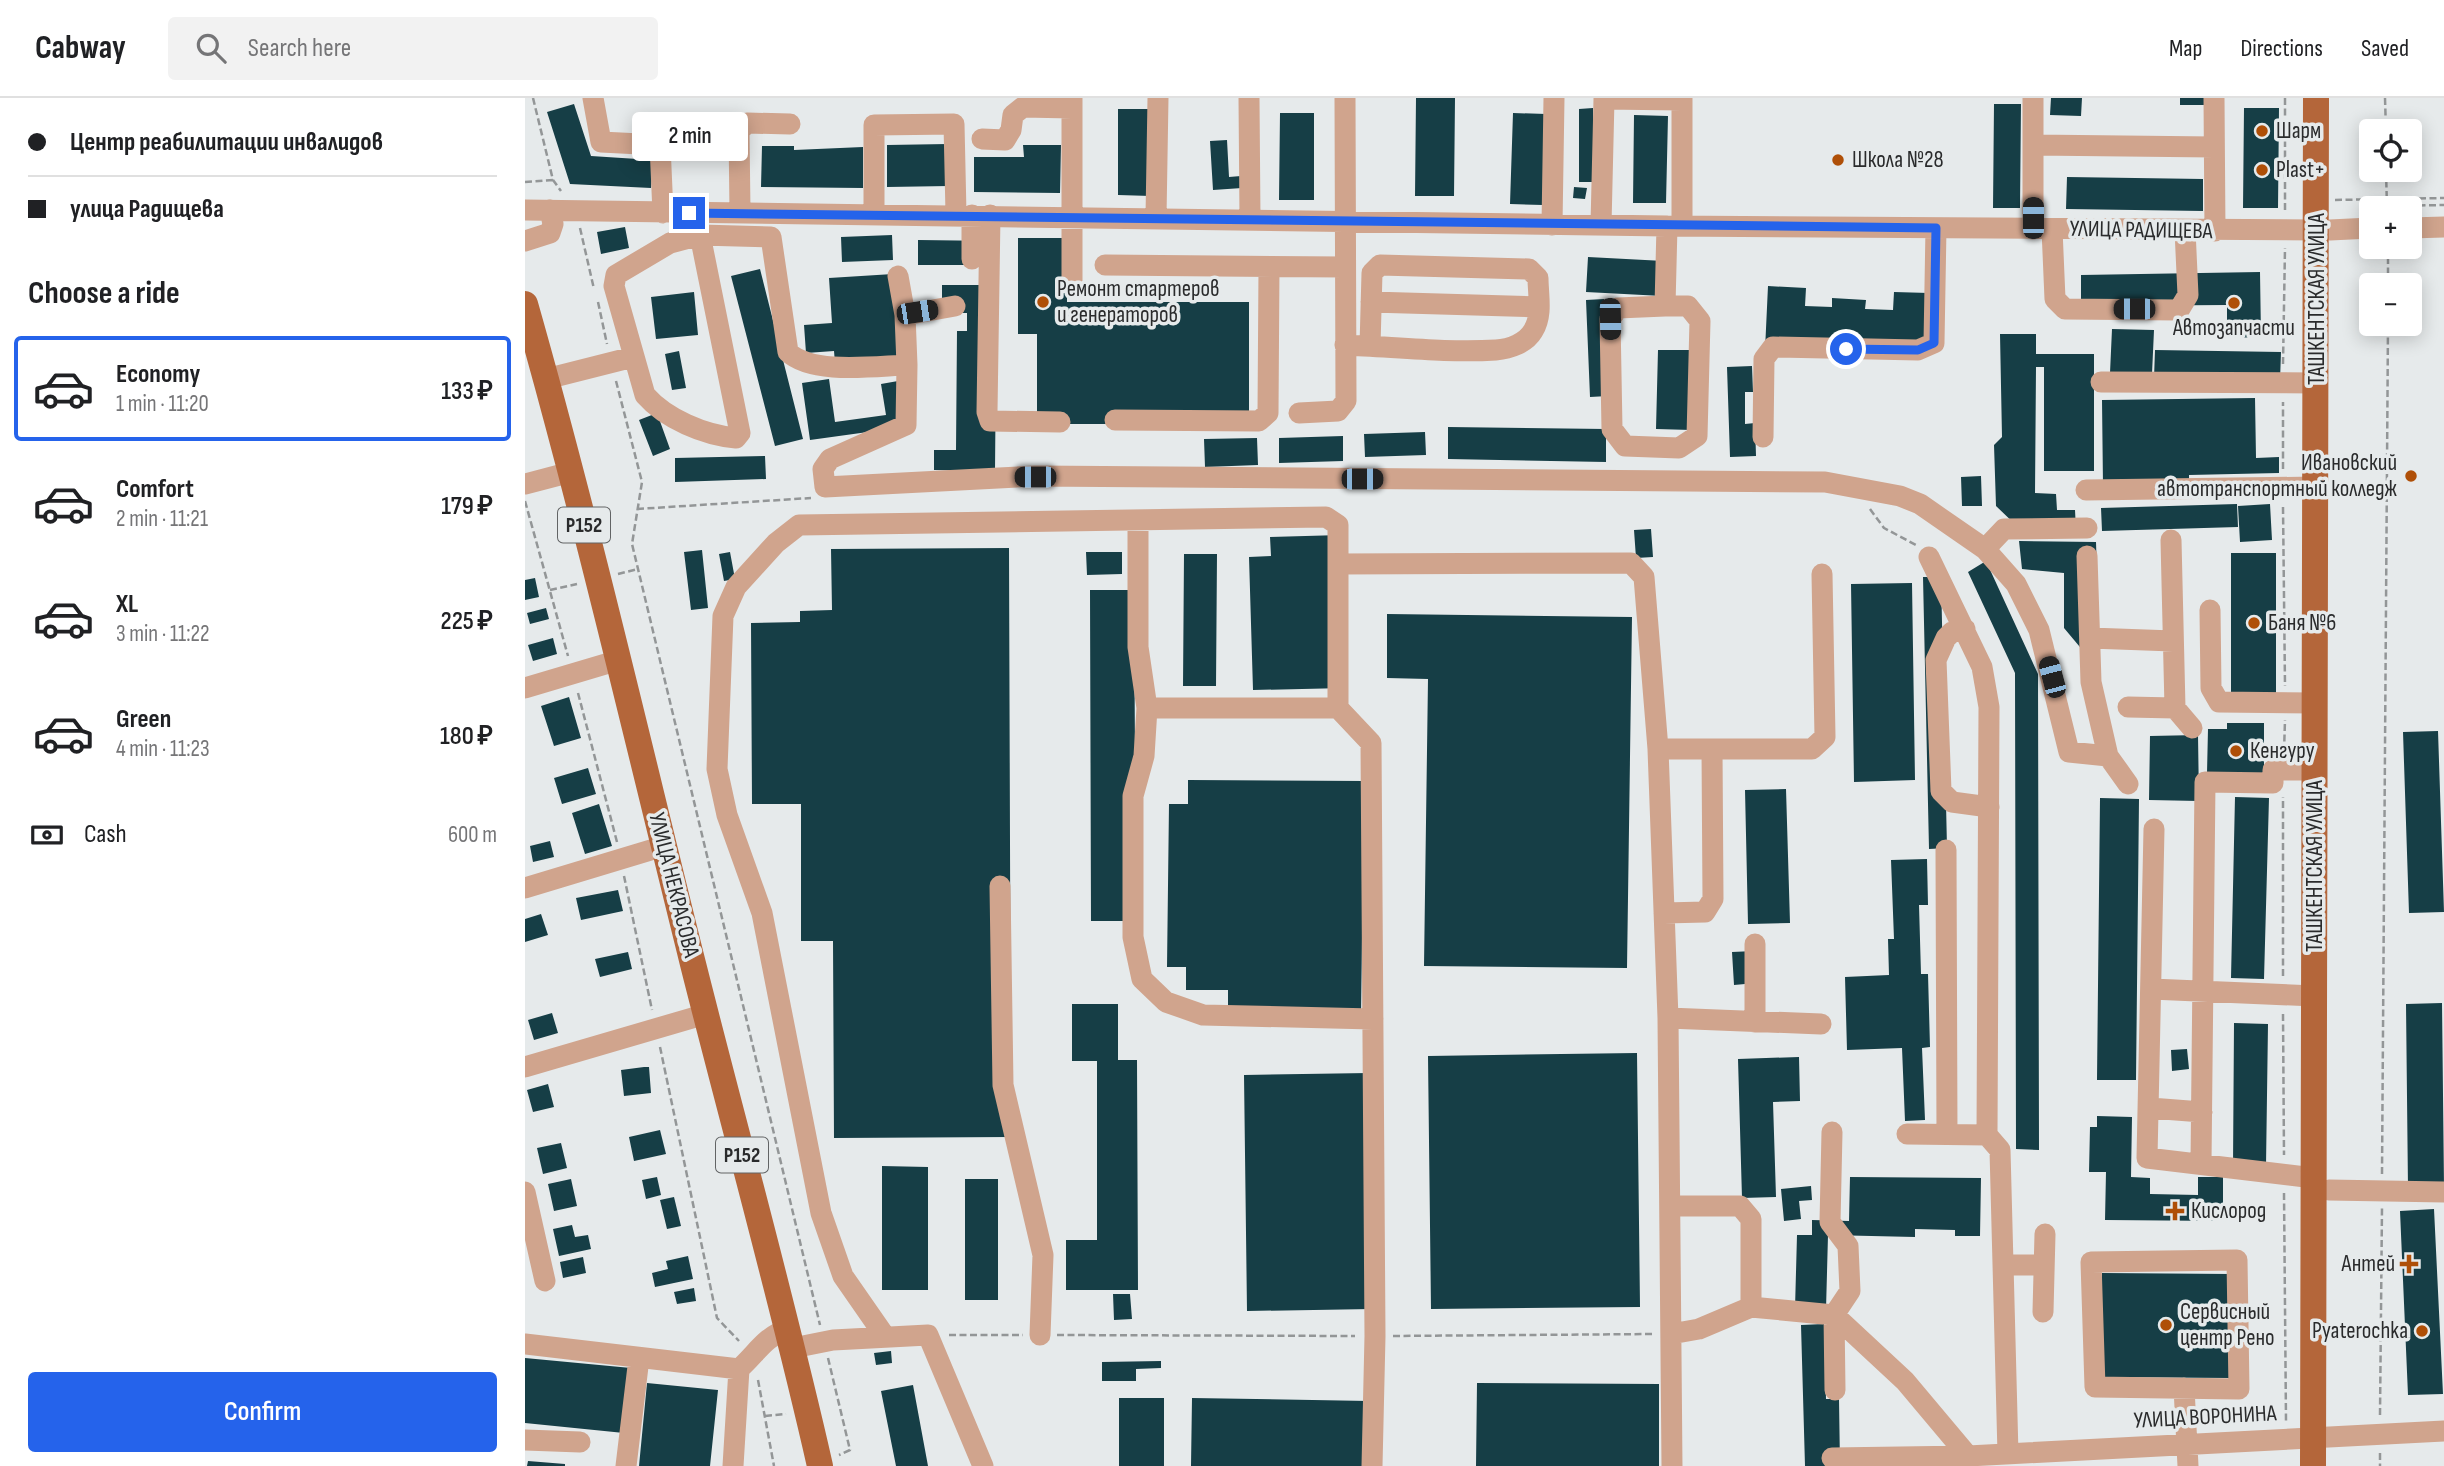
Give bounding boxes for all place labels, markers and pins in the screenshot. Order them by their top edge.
place label: Шарм [2276,117,2321,145]
marker: Шарм [2254,123,2270,139]
place label: Школа №28 [1852,146,1944,174]
marker: Школа №28 [1830,152,1846,168]
place label: Plast+ [2276,156,2325,184]
marker: Plast+ [2254,162,2270,178]
place label: Ремонт стартеров и генераторов [1057,275,1220,329]
marker: Ремонт стартеров и генераторов [1035,294,1051,310]
marker: Автозапчасти [2226,295,2242,311]
place label: Автозапчасти [2172,314,2295,342]
place label: Ивановский автотранспортный колледж [2157,449,2398,503]
marker: Ивановский автотранспортный колледж [2403,468,2419,484]
place label: Баня №6 [2268,609,2336,637]
marker: Баня №6 [2246,615,2262,631]
place label: Кенгуру [2250,737,2315,765]
marker: Кенгуру [2228,743,2244,759]
place label: Кислород [2191,1197,2266,1225]
marker: Кислород [2165,1201,2185,1221]
place label: Антей [2340,1250,2395,1278]
marker: Антей [2401,1256,2417,1272]
place label: Сервисный центр Рено [2180,1298,2275,1352]
marker: Сервисный центр Рено [2158,1317,2174,1333]
place label: Pyaterochka [2312,1317,2408,1345]
marker: Pyaterochka [2414,1323,2430,1339]

